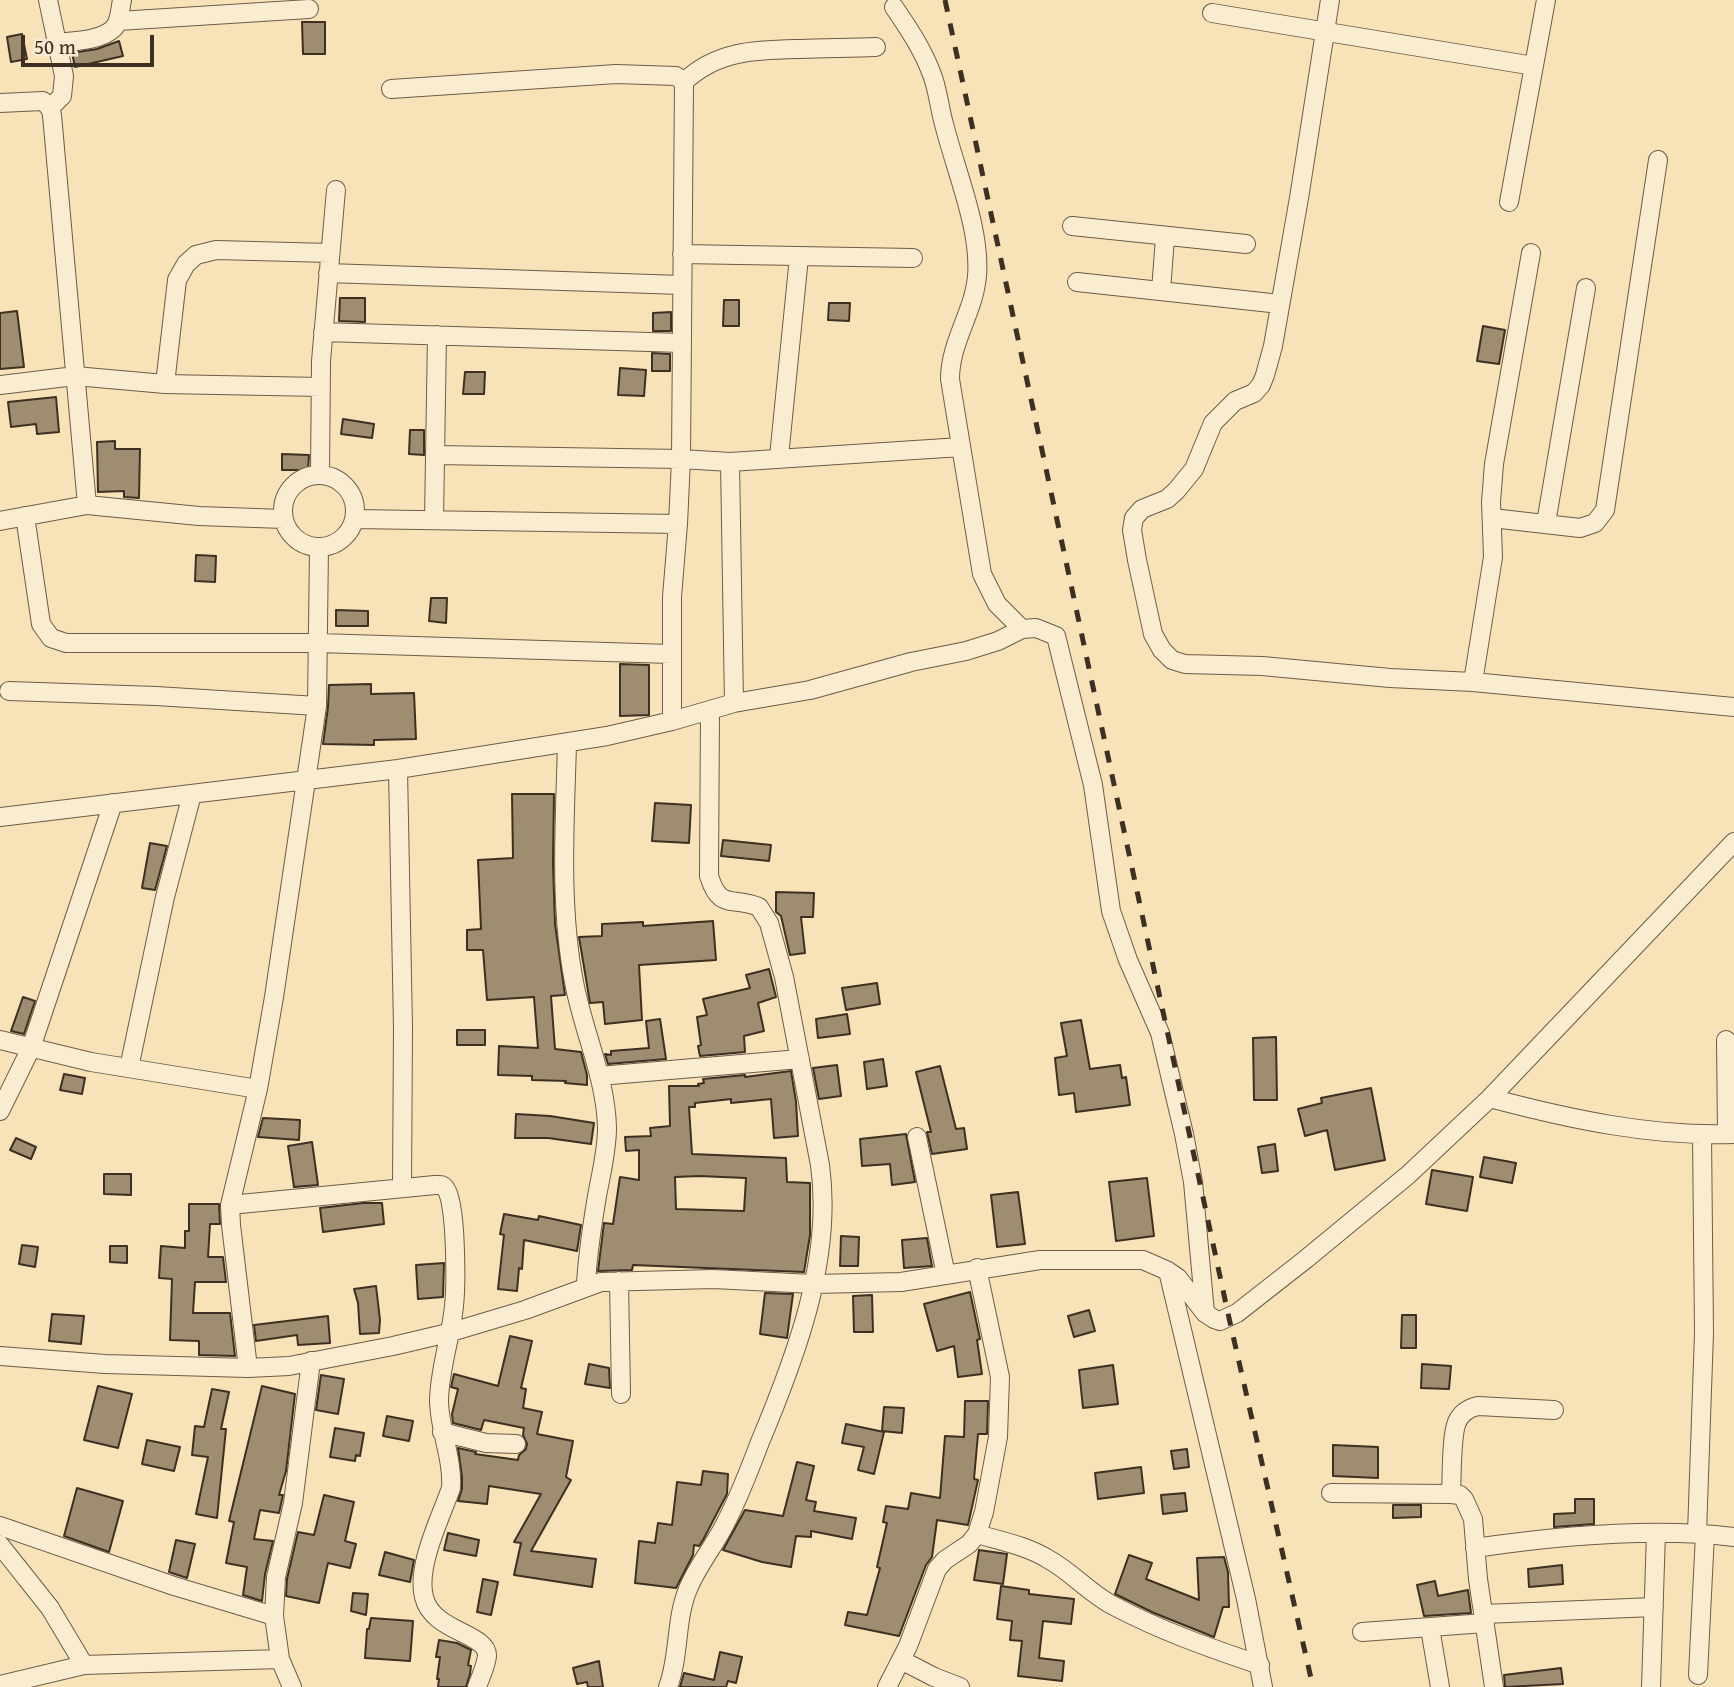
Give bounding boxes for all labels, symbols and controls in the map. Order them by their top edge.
scale bar [24,21,158,65]
text: 50 m [34,31,76,62]

